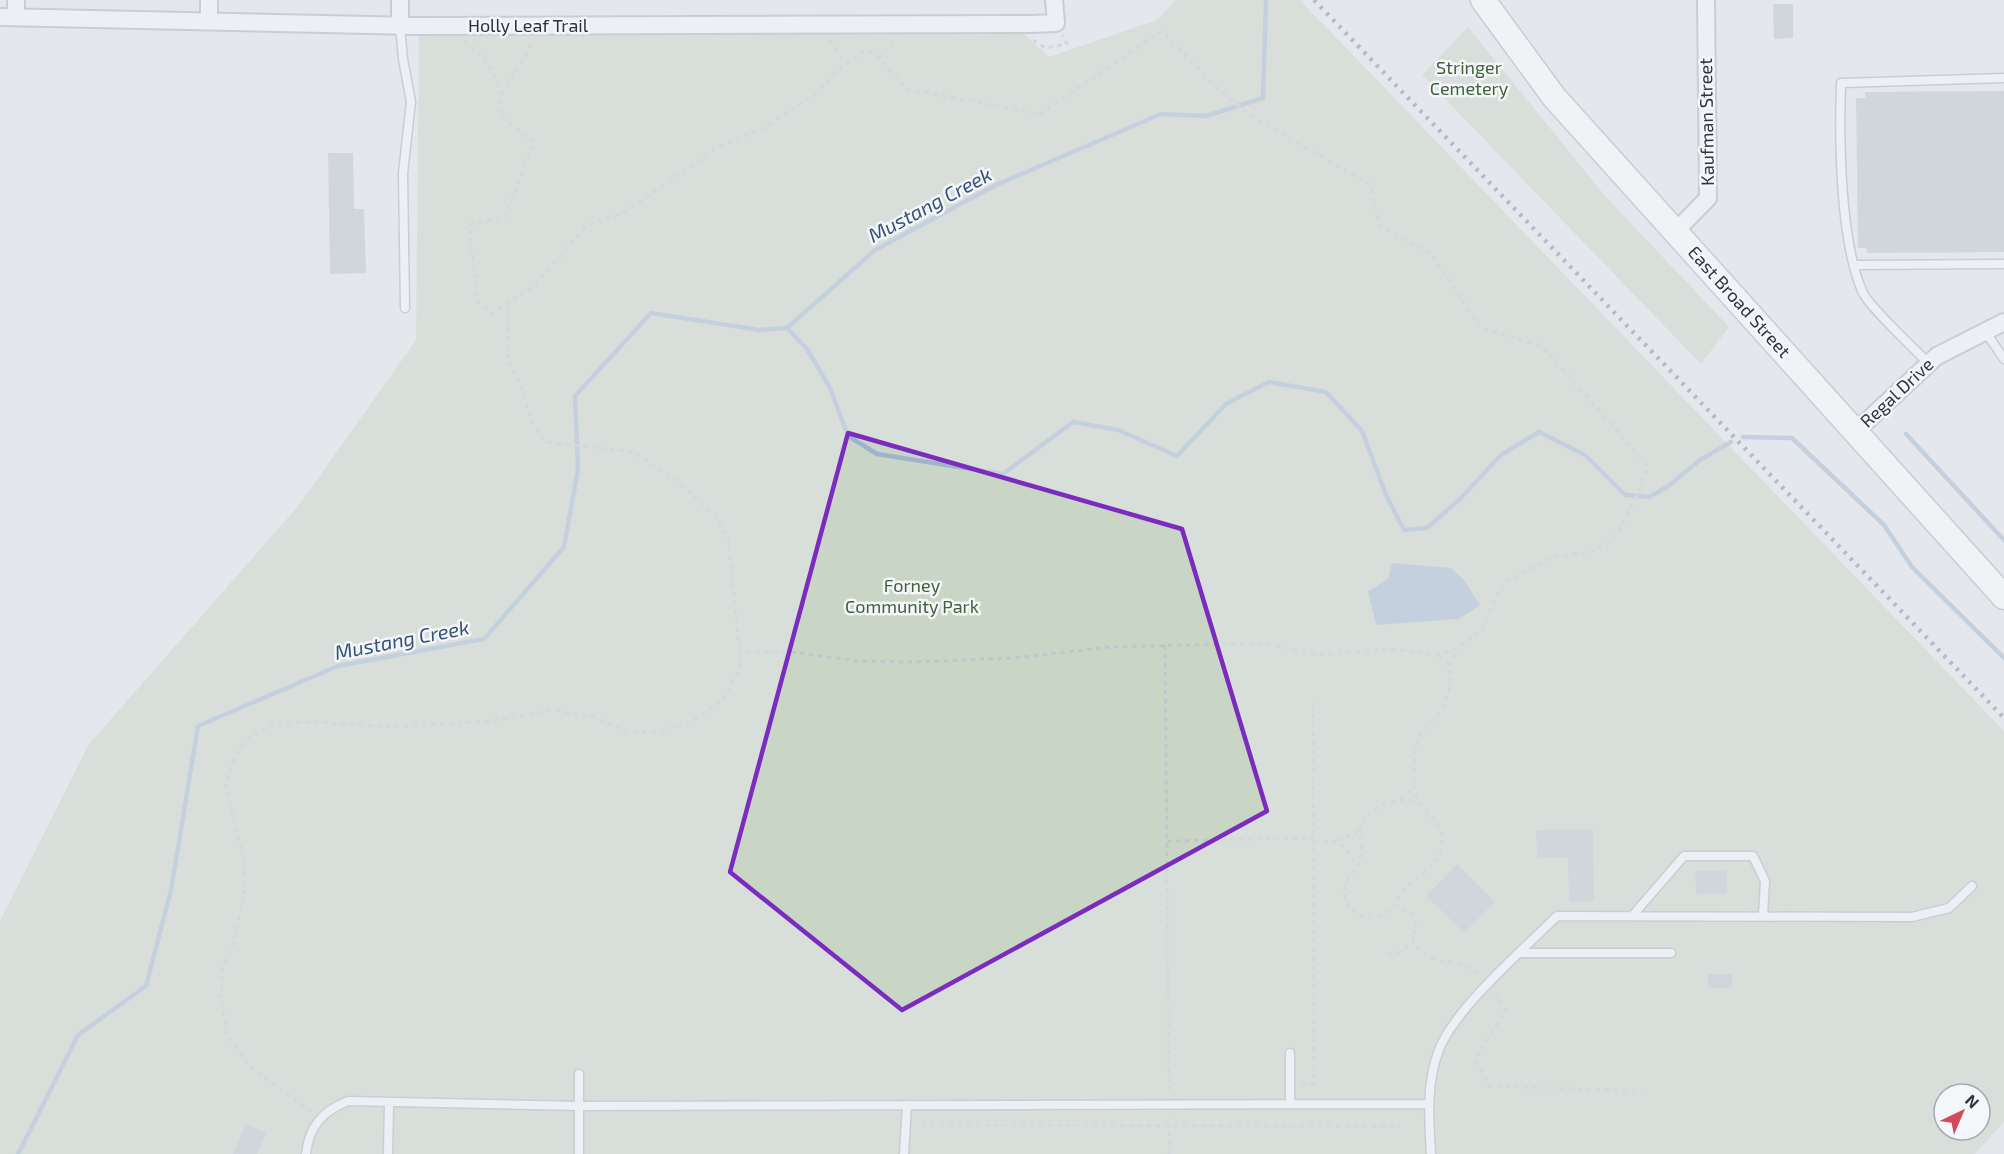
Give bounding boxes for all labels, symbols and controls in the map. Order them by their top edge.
street label: Holly Leaf Trail [468,14,589,36]
park label: Stringer Cemetery [1430,56,1509,99]
street label: Kaufman Street [1694,58,1718,186]
water label: Mustang Creek [864,161,995,247]
street label: East Broad Street [1684,241,1796,362]
street label: Regal Drive [1855,353,1938,432]
park label: Forney Community Park [845,574,979,617]
water label: Mustang Creek [333,614,471,664]
north arrow [1932,1082,1992,1142]
text: N [1962,1090,1984,1112]

